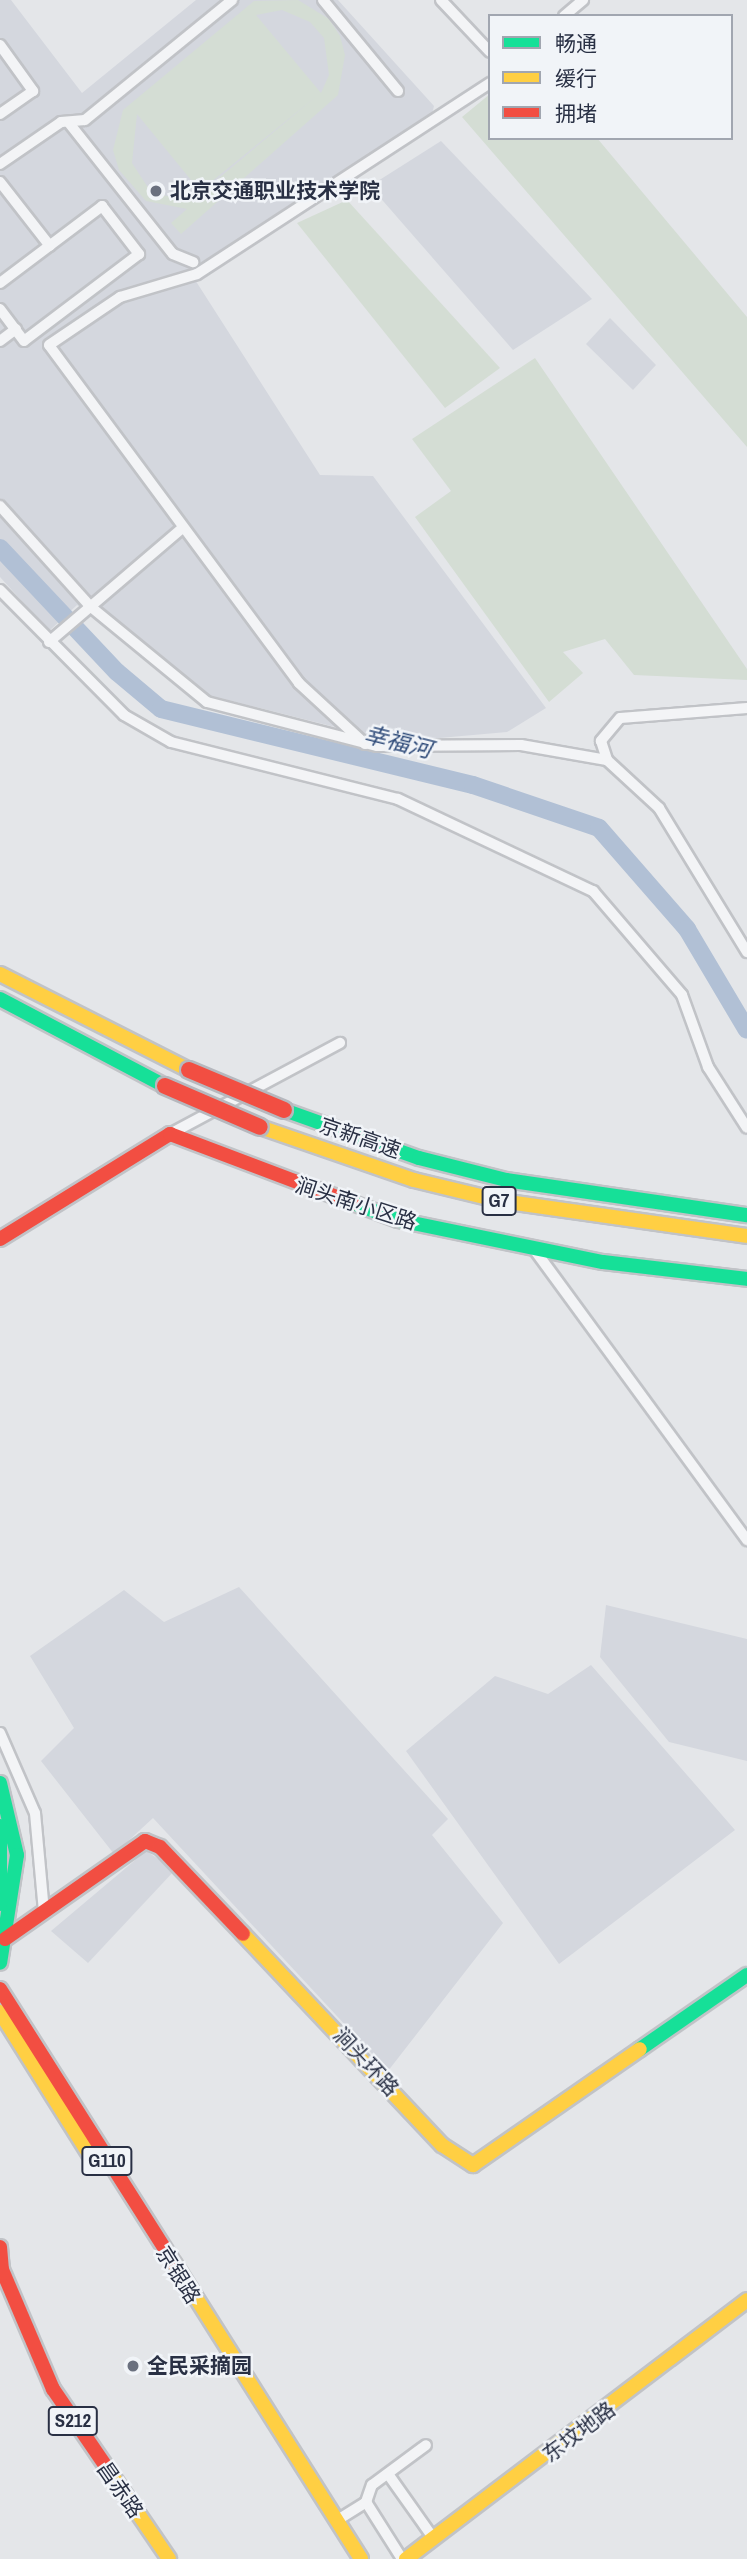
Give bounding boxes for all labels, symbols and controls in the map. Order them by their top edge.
legend [488,14,733,140]
text: 畅通 [555,29,597,58]
text: 缓行 [555,64,597,93]
text: 拥堵 [555,99,597,128]
place label: 北京交通职业技术学院 [170,178,380,204]
marker: 北京交通职业技术学院 [148,183,164,199]
water label: 幸福河 [361,720,435,764]
street label: 京新高速 [316,1112,404,1164]
street label: 涧头南小区路 [292,1173,420,1235]
road number: G7 [482,1186,516,1217]
street label: 涧头环路 [328,2023,404,2101]
road number: G110 [81,2146,133,2176]
street label: 京银路 [151,2242,205,2308]
place label: 全民采摘园 [147,2353,252,2379]
marker: 全民采摘园 [125,2358,141,2374]
street label: 东坟地路 [538,2397,620,2467]
road number: S212 [47,2406,99,2436]
street label: 昌赤路 [92,2457,148,2523]

